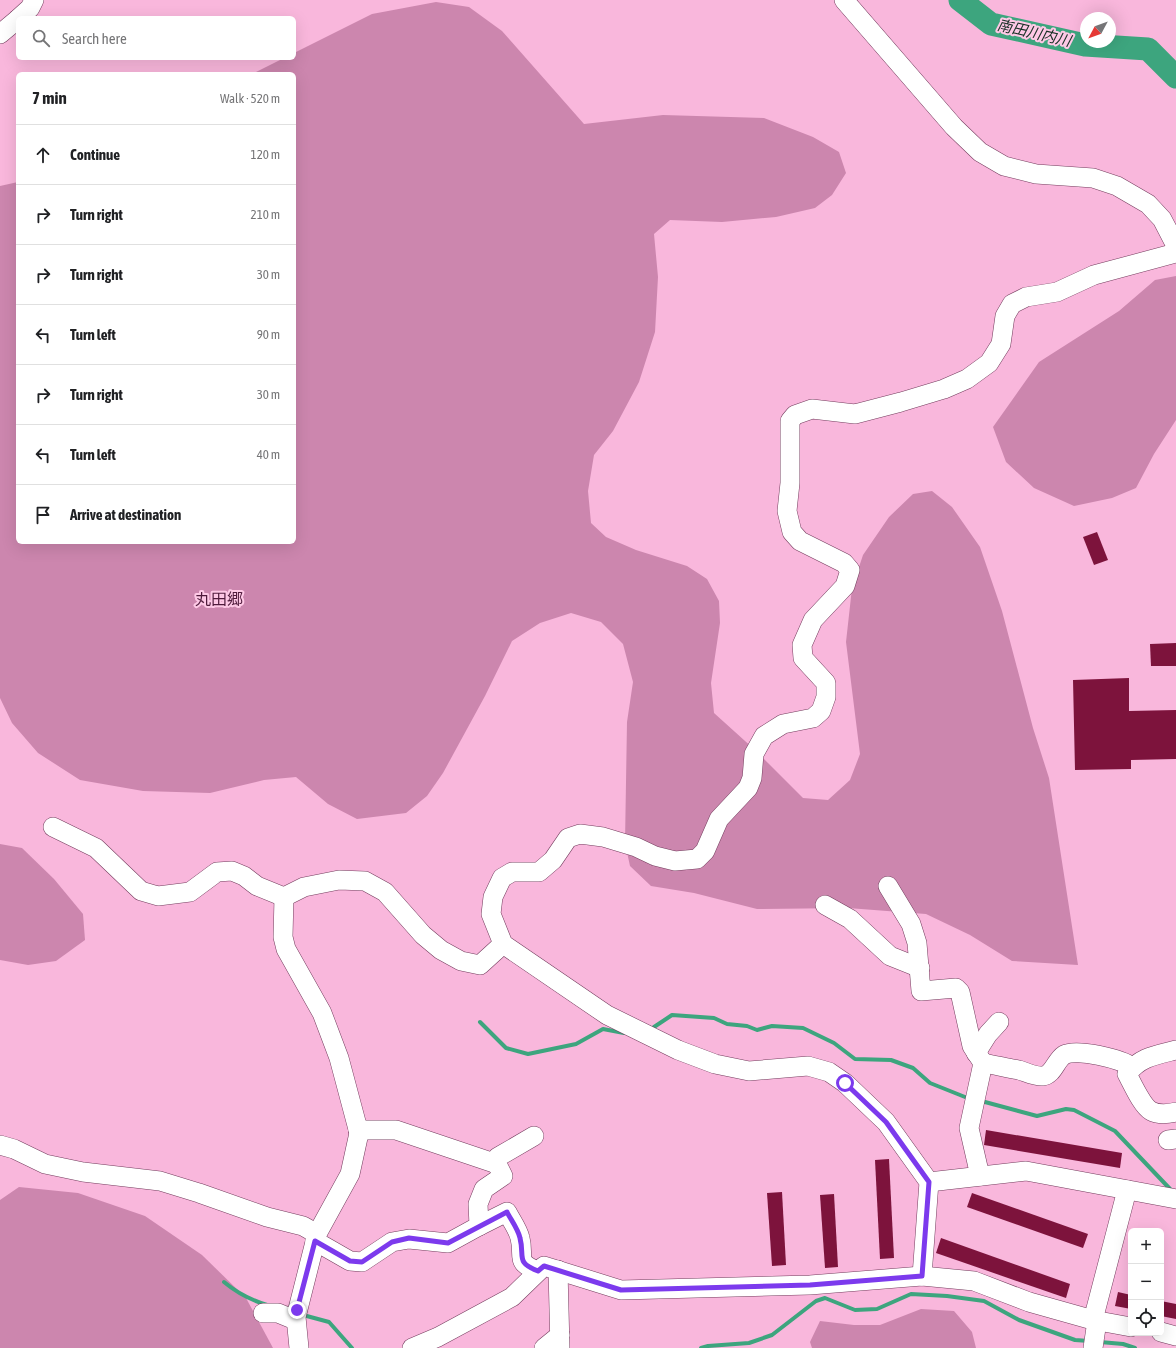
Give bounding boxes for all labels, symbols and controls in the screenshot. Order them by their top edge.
north arrow [1080,12,1116,48]
search box [16,16,296,60]
water label: 南田川内川 [996,16,1075,50]
icon: search [30,27,52,49]
text: Search here [62,30,127,47]
text: 7 min [32,88,67,108]
text: Walk · 520 m [220,91,280,106]
icon: ahead [32,144,54,166]
text: Continue [70,146,120,163]
text: 120 m [251,147,280,162]
icon: right [32,204,54,226]
text: Turn right [70,206,123,223]
text: 210 m [251,207,280,222]
icon: right [32,264,54,286]
text: Turn right [70,266,123,283]
text: 30 m [257,267,280,282]
icon: left [32,324,54,346]
text: Turn left [70,326,116,343]
text: 90 m [257,327,280,342]
icon: right [32,384,54,406]
text: Turn right [70,386,123,403]
text: 30 m [257,387,280,402]
icon: left [32,444,54,466]
text: Turn left [70,446,116,463]
text: 40 m [257,447,280,462]
icon: arrive [32,504,54,526]
text: Arrive at destination [70,506,181,523]
district label: 丸田郷 [195,590,243,608]
route start [836,1074,854,1092]
map controls [1128,1228,1164,1336]
button: + [1128,1228,1164,1264]
button: − [1128,1264,1164,1300]
button: locate [1128,1300,1164,1336]
route end [288,1301,306,1319]

